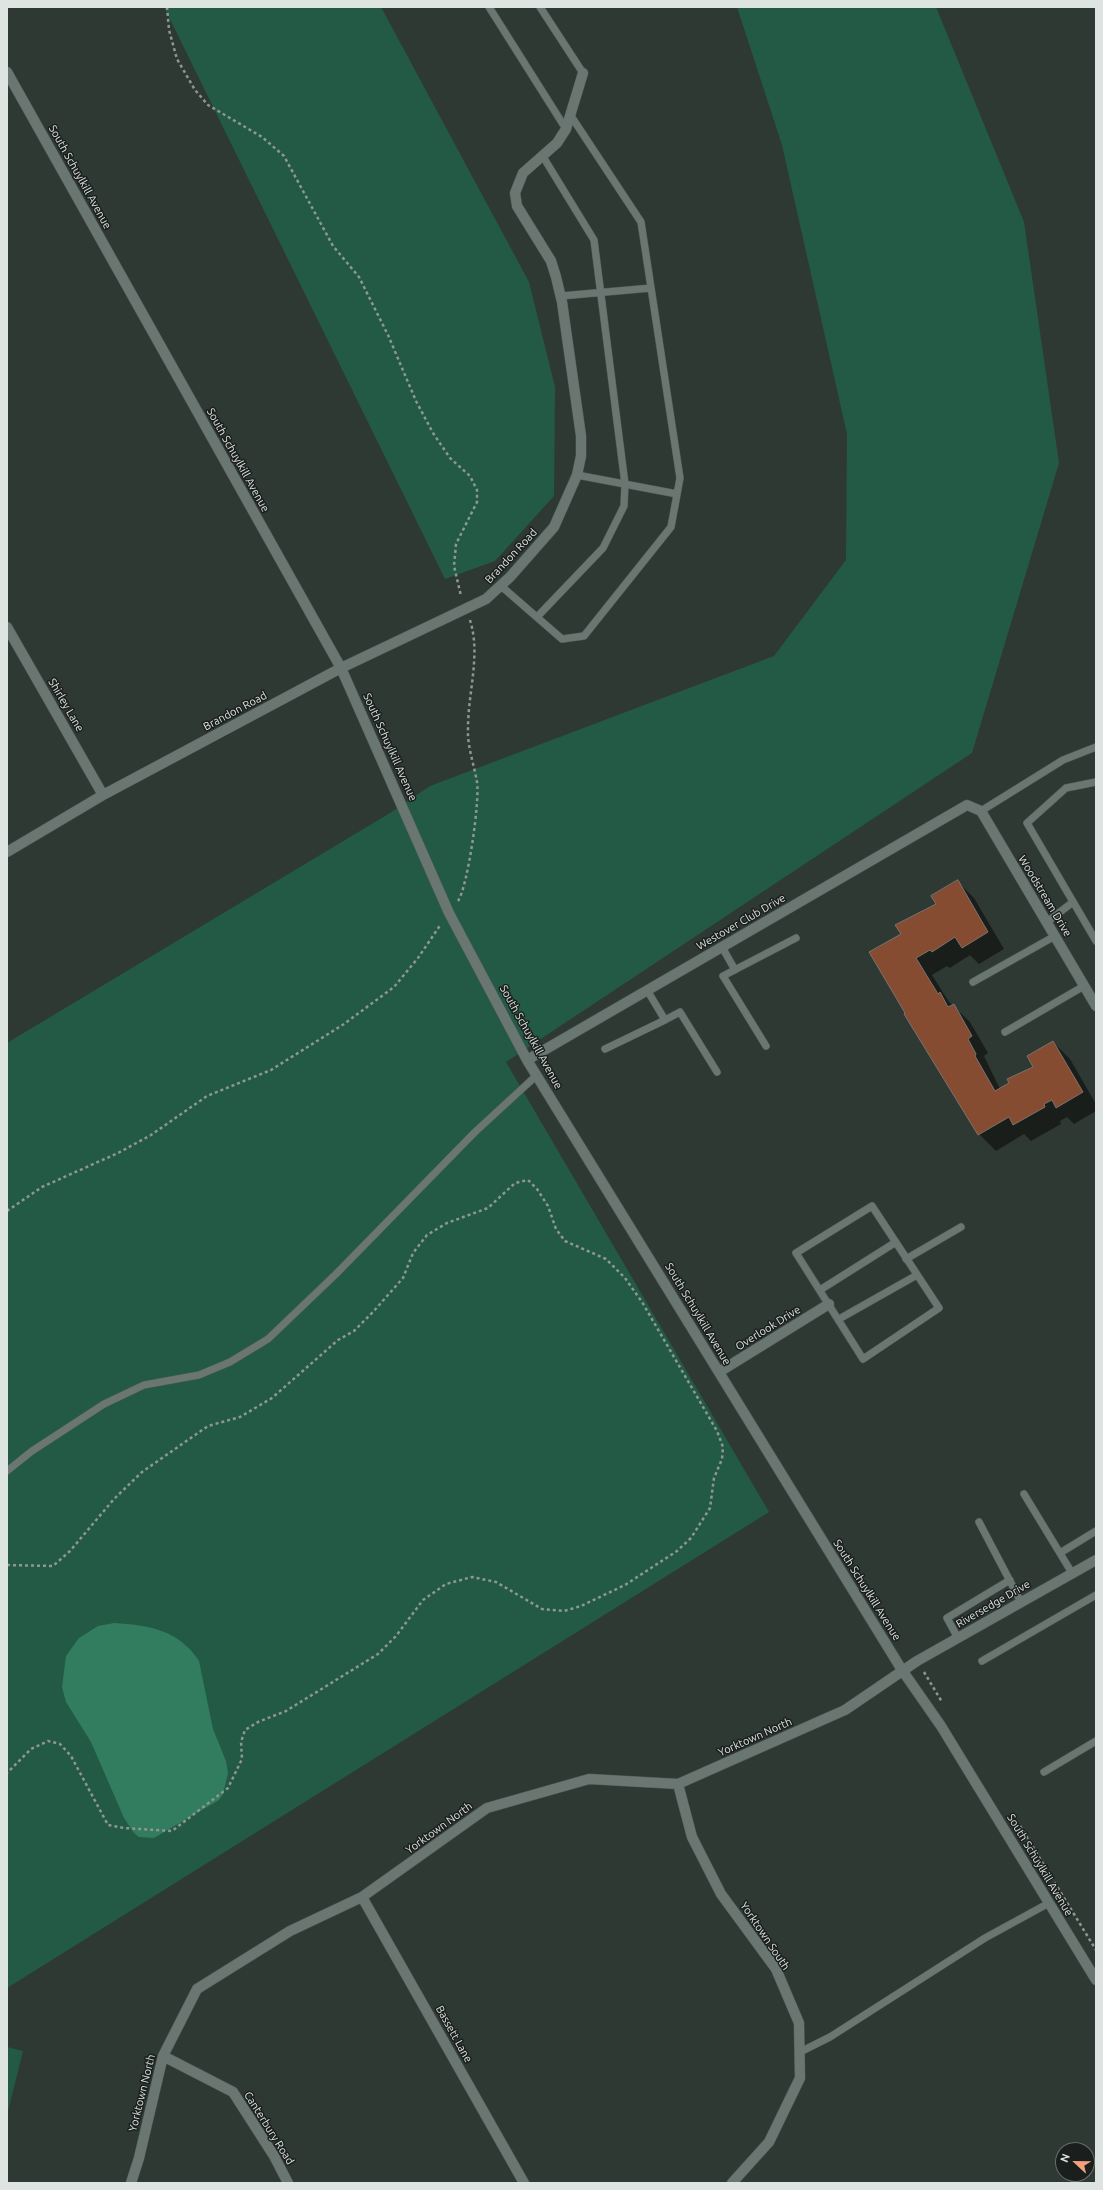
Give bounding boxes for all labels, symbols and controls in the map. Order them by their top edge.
street label: South Schuylkill Avenue [46,123,114,231]
street label: South Schuylkill Avenue [204,406,272,514]
street label: Brandon Road [482,526,540,586]
street label: Shirley Lane [45,676,87,734]
street label: Brandon Road [201,689,269,733]
street label: South Schuylkill Avenue [360,691,420,803]
street label: Woodstream Drive [1016,853,1074,939]
street label: Westover Club Drive [694,891,788,953]
street label: South Schuylkill Avenue [497,983,565,1091]
street label: South Schuylkill Avenue [662,1261,734,1367]
street label: Overlook Drive [733,1303,803,1353]
street label: South Schuylkill Avenue [830,1537,904,1643]
street label: Riversedge Drive [954,1577,1032,1631]
street label: Yorktown North [716,1715,794,1759]
street label: Yorktown North [403,1799,475,1857]
street label: South Schuylkill Avenue [1004,1812,1076,1918]
street label: Yorktown South [737,1899,793,1973]
street label: Bassett Lane [433,2003,475,2065]
street label: Yorktown North [126,2053,158,2133]
street label: Canterbury Road [241,2089,297,2167]
north arrow [1055,2142,1095,2182]
text: N [1058,2152,1072,2164]

